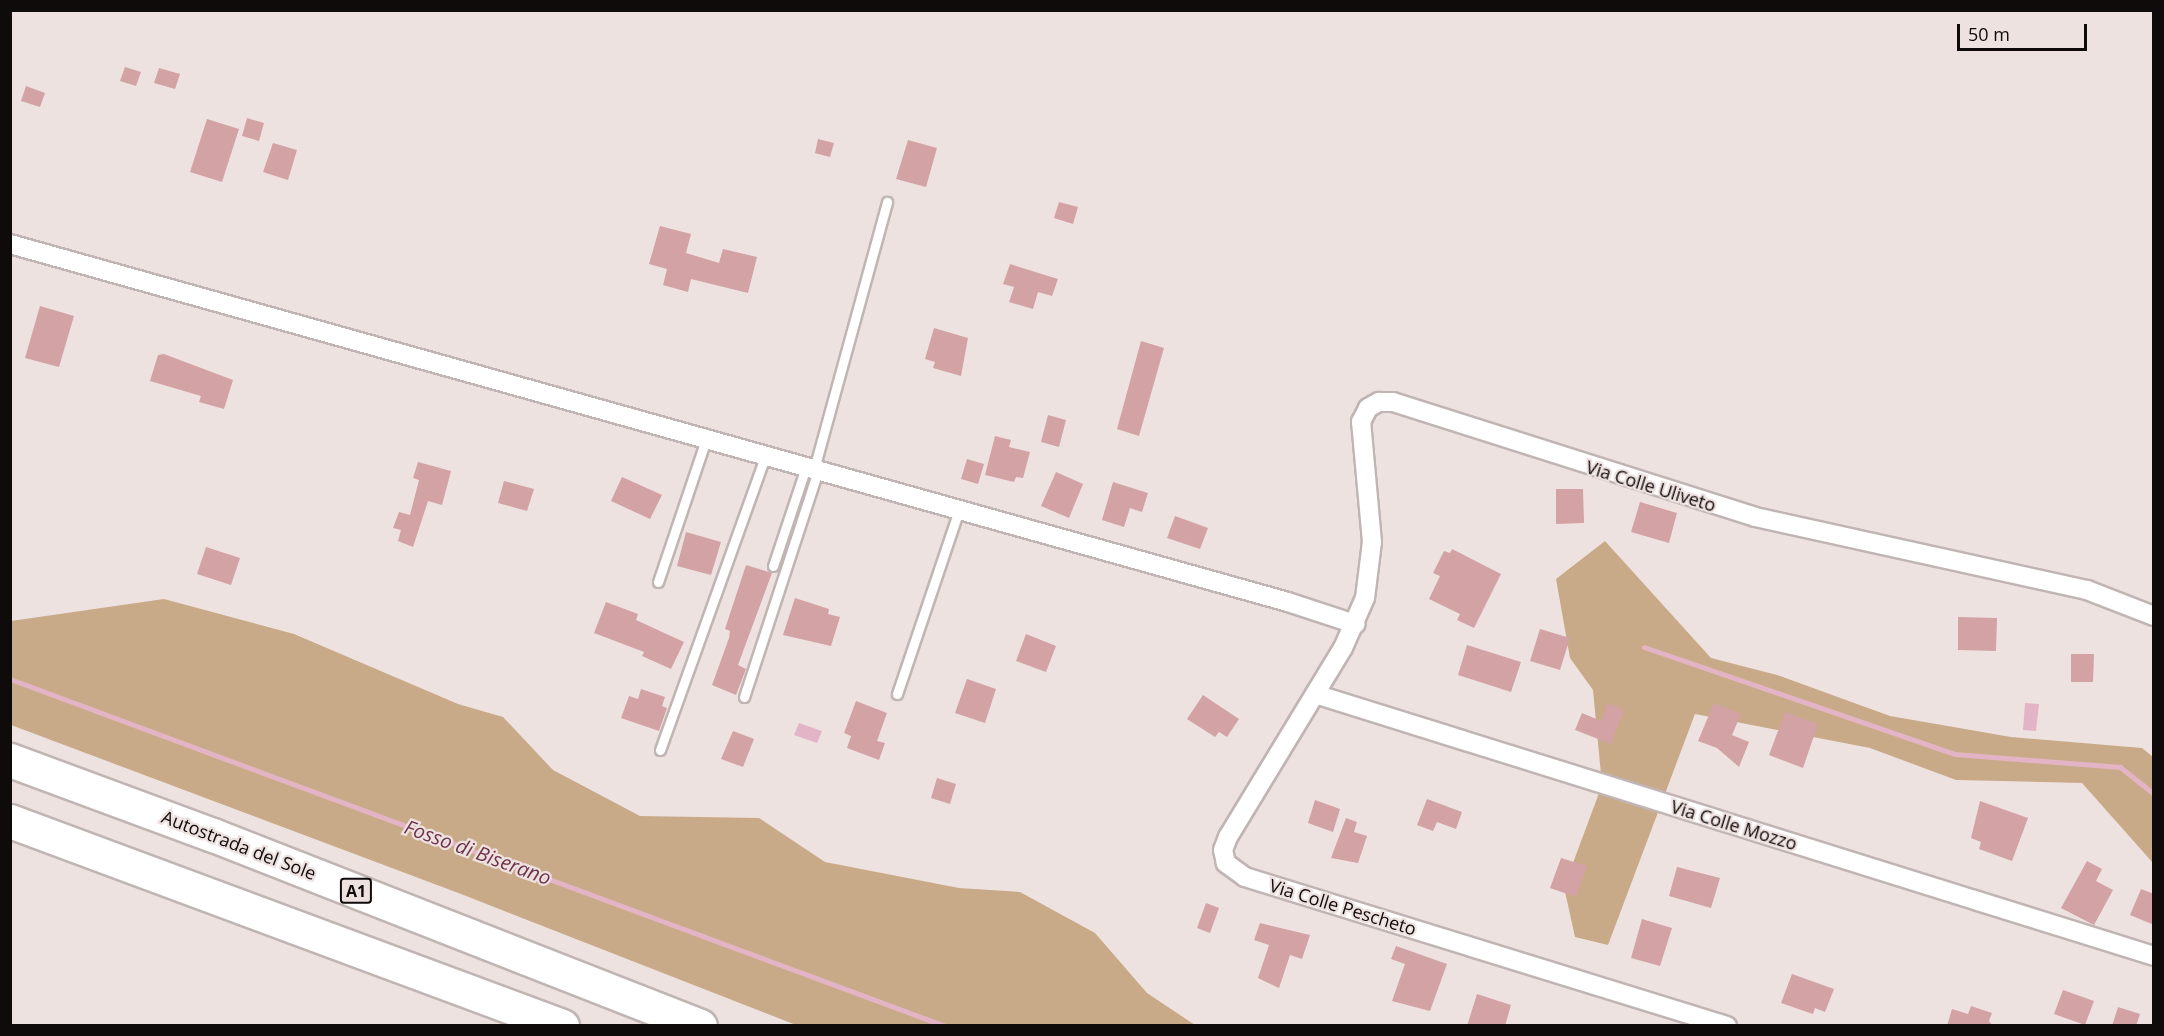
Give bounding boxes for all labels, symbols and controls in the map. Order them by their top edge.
scale bar [1960,12,2090,50]
text: 50 m [1968,22,2010,46]
street label: Via Colle Uliveto [1584,456,1718,516]
street label: Via Colle Mozzo [1668,796,1800,854]
street label: Autostrada del Sole [159,806,319,884]
water label: Fosso di Biserano [402,814,554,890]
street label: Via Colle Pescheto [1267,874,1419,940]
road number: A1 [340,878,372,904]

